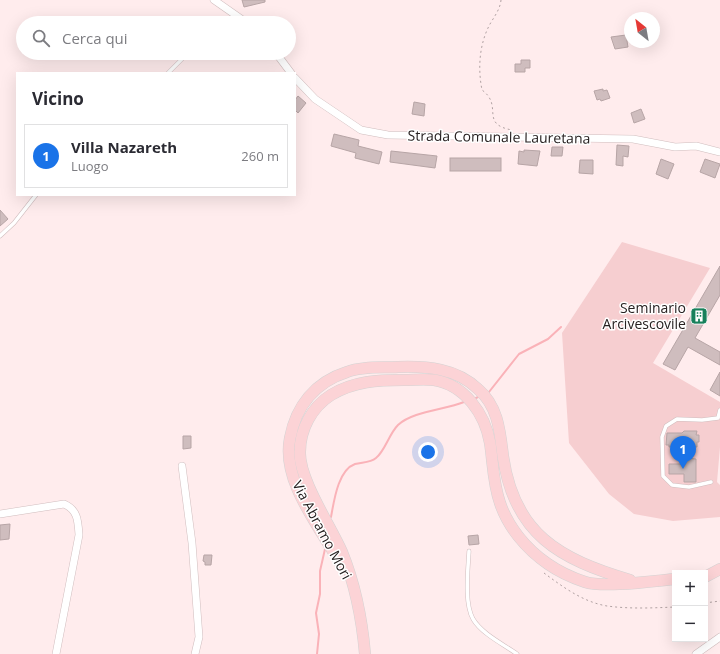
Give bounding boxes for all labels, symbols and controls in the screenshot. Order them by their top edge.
north arrow [624,12,660,48]
search box [16,16,296,60]
icon: search [30,27,52,49]
text: Cerca qui [62,28,128,48]
text: Vicino [32,87,84,110]
street label: Strada Comunale Lauretana [407,125,591,148]
text: Villa Nazareth [71,137,177,157]
text: 1 [42,147,50,165]
text: 260 m [241,147,279,165]
text: Luogo [71,157,108,175]
place label: Seminario Arcivescovile [603,298,686,333]
building icon: Seminario Arcivescovile [689,306,709,326]
pin: 1 [670,436,696,469]
your location [418,442,438,462]
street label: Via Abramo Mori [288,477,357,583]
map controls [672,570,708,642]
button: + [672,570,708,606]
button: − [672,606,708,642]

